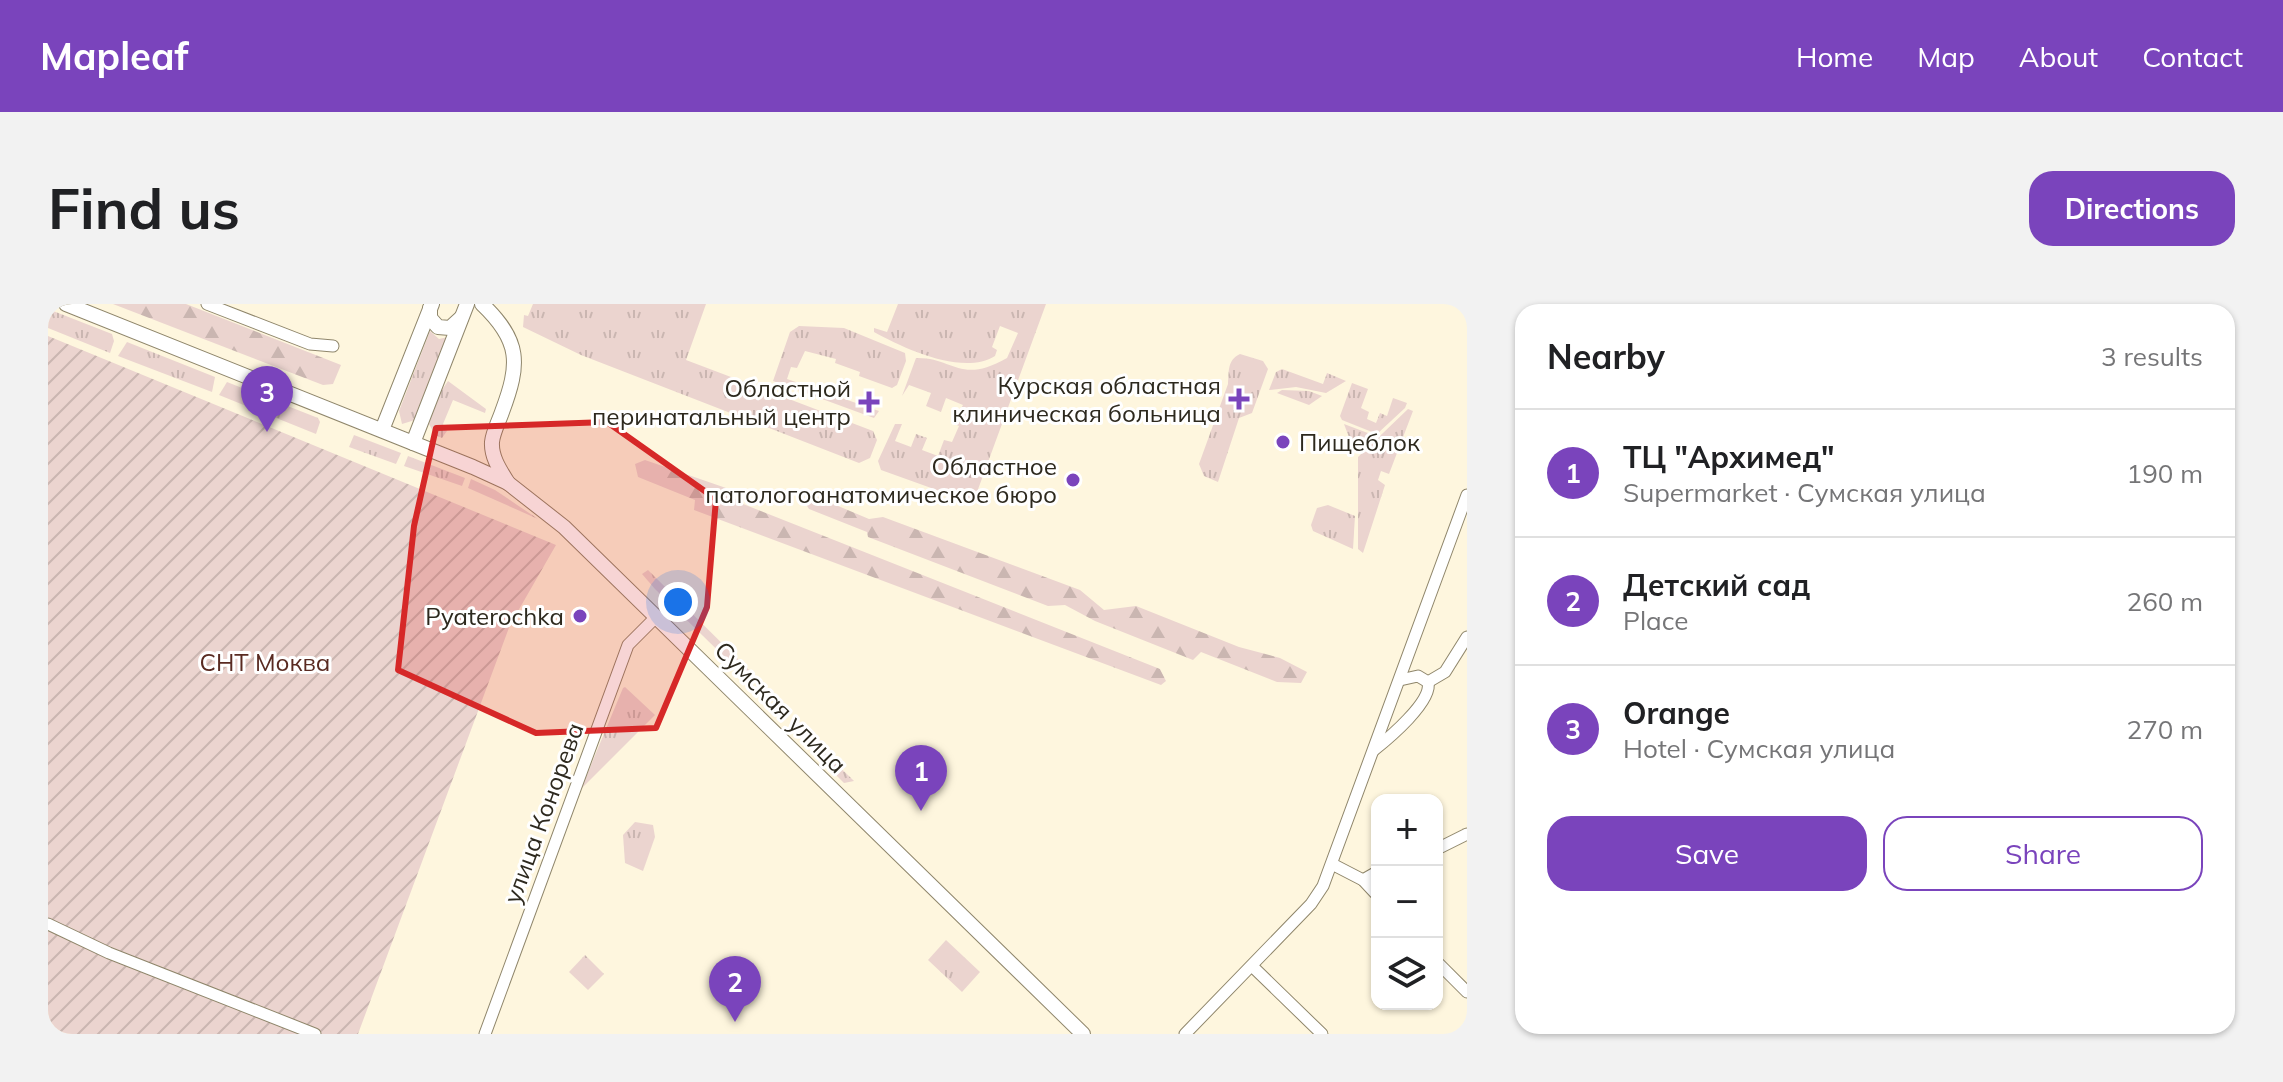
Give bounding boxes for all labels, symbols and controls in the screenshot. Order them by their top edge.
text: Mapleaf [40,32,188,80]
text: Home [1796,39,1873,74]
text: Map [1917,39,1975,74]
text: About [2019,39,2098,74]
text: Contact [2142,39,2243,74]
button: Directions [2029,171,2235,246]
text: Find us [48,173,240,243]
text: Nearby [1547,335,1665,378]
text: 3 results [2101,340,2203,373]
pin: 3 [241,366,293,432]
place label: Курская областная клиническая больница [952,370,1221,428]
place label: Областной перинатальный центр [592,373,851,431]
marker: Курская областная клиническая больница [1228,388,1250,410]
marker: Областной перинатальный центр [858,391,880,413]
place label: Пищеблок [1299,427,1420,457]
marker: Пищеблок [1274,433,1292,451]
text: ТЦ "Архимед" [1623,438,1835,476]
place label: Областное патологоанатомическое бюро [705,451,1057,509]
text: 1 [1565,457,1581,490]
text: 190 m [2127,457,2203,490]
marker: Областное патологоанатомическое бюро [1064,471,1082,489]
text: Supermarket · Сумская улица [1623,476,1986,509]
text: Детский сад [1623,566,1810,604]
your location [658,582,698,622]
text: 2 [1565,585,1581,618]
text: 260 m [2127,585,2203,618]
place label: Pyaterochka [425,601,564,631]
text: Place [1623,604,1688,637]
marker: Pyaterochka [571,607,589,625]
street label: Сумская улица [709,635,853,779]
park label: СНТ Моква [199,647,331,677]
text: Orange [1623,694,1730,732]
text: 3 [1565,713,1581,746]
text: 270 m [2127,713,2203,746]
street label: улица Конорева [496,719,590,907]
text: Hotel · Сумская улица [1623,732,1895,765]
pin: 1 [895,745,947,811]
map controls [1371,794,1443,1010]
button: + [1371,794,1443,866]
button: Save [1547,816,1867,891]
button: Share [1883,816,2203,891]
button: − [1371,866,1443,938]
button: layers [1371,938,1443,1010]
pin: 2 [709,956,761,1022]

